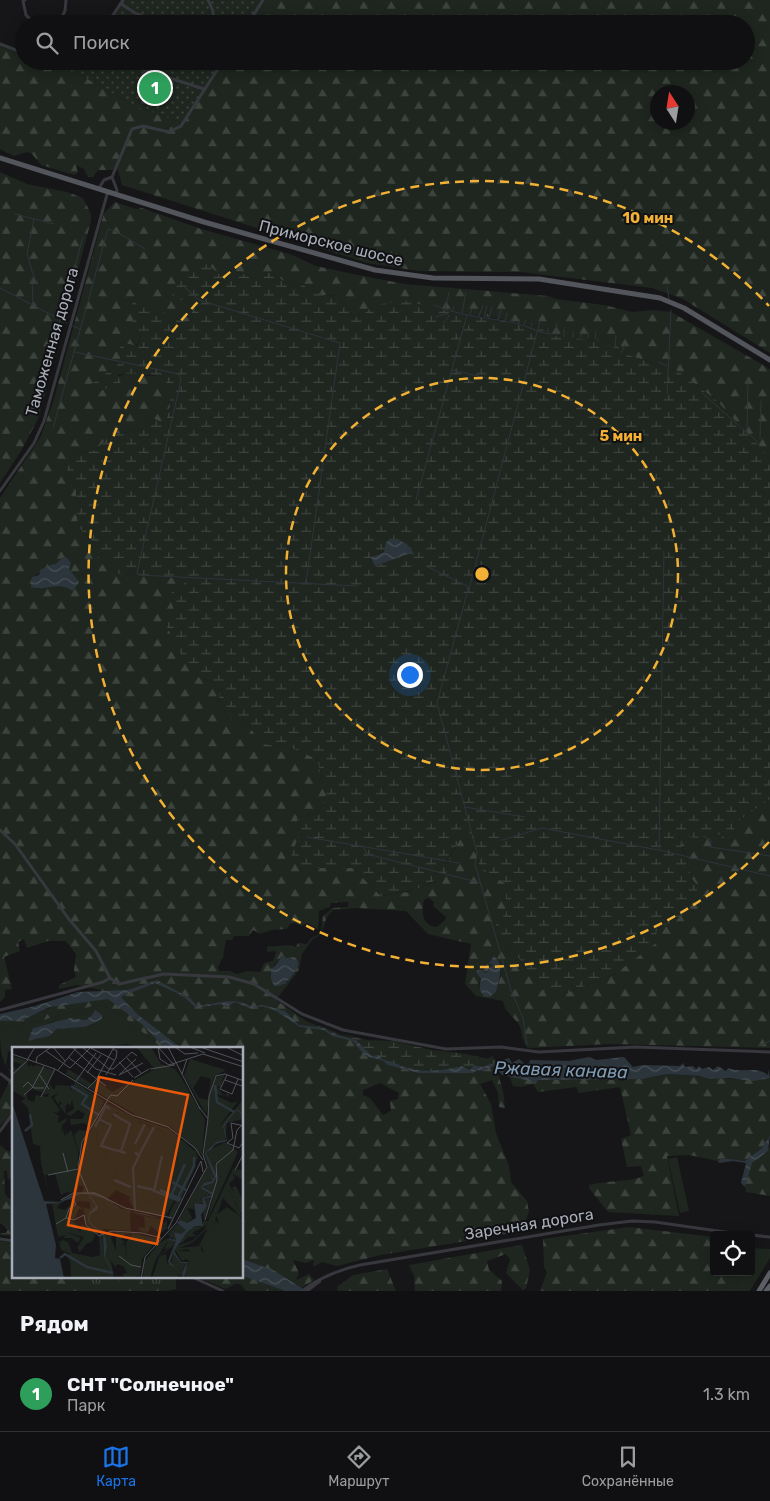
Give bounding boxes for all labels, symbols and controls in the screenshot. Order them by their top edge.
search box [15,15,755,70]
icon: search [33,29,61,57]
text: Поиск [73,31,130,54]
pin: 1 [139,69,171,107]
north arrow [650,85,695,130]
text: 10 мин [623,209,673,227]
street label: Приморское шоссе [257,216,405,270]
street label: Таможенная дорога [22,265,82,419]
text: 5 мин [600,427,642,445]
centre of rings [473,565,491,583]
your location [397,662,423,688]
inset map [12,1047,244,1278]
water label: Ржавая канава [494,1057,629,1083]
street label: Заречная дорога [463,1204,595,1244]
map controls [710,1231,755,1276]
button: locate [710,1231,755,1276]
text: Рядом [20,1311,89,1336]
text: СНТ "Солнечное" [67,1373,234,1396]
text: 1 [32,1385,40,1404]
text: 1.3 km [703,1385,750,1404]
text: Парк [67,1396,105,1415]
tab: Карта [96,1443,136,1490]
tab: Маршрут [328,1443,389,1490]
tab: Сохранённые [582,1443,674,1490]

